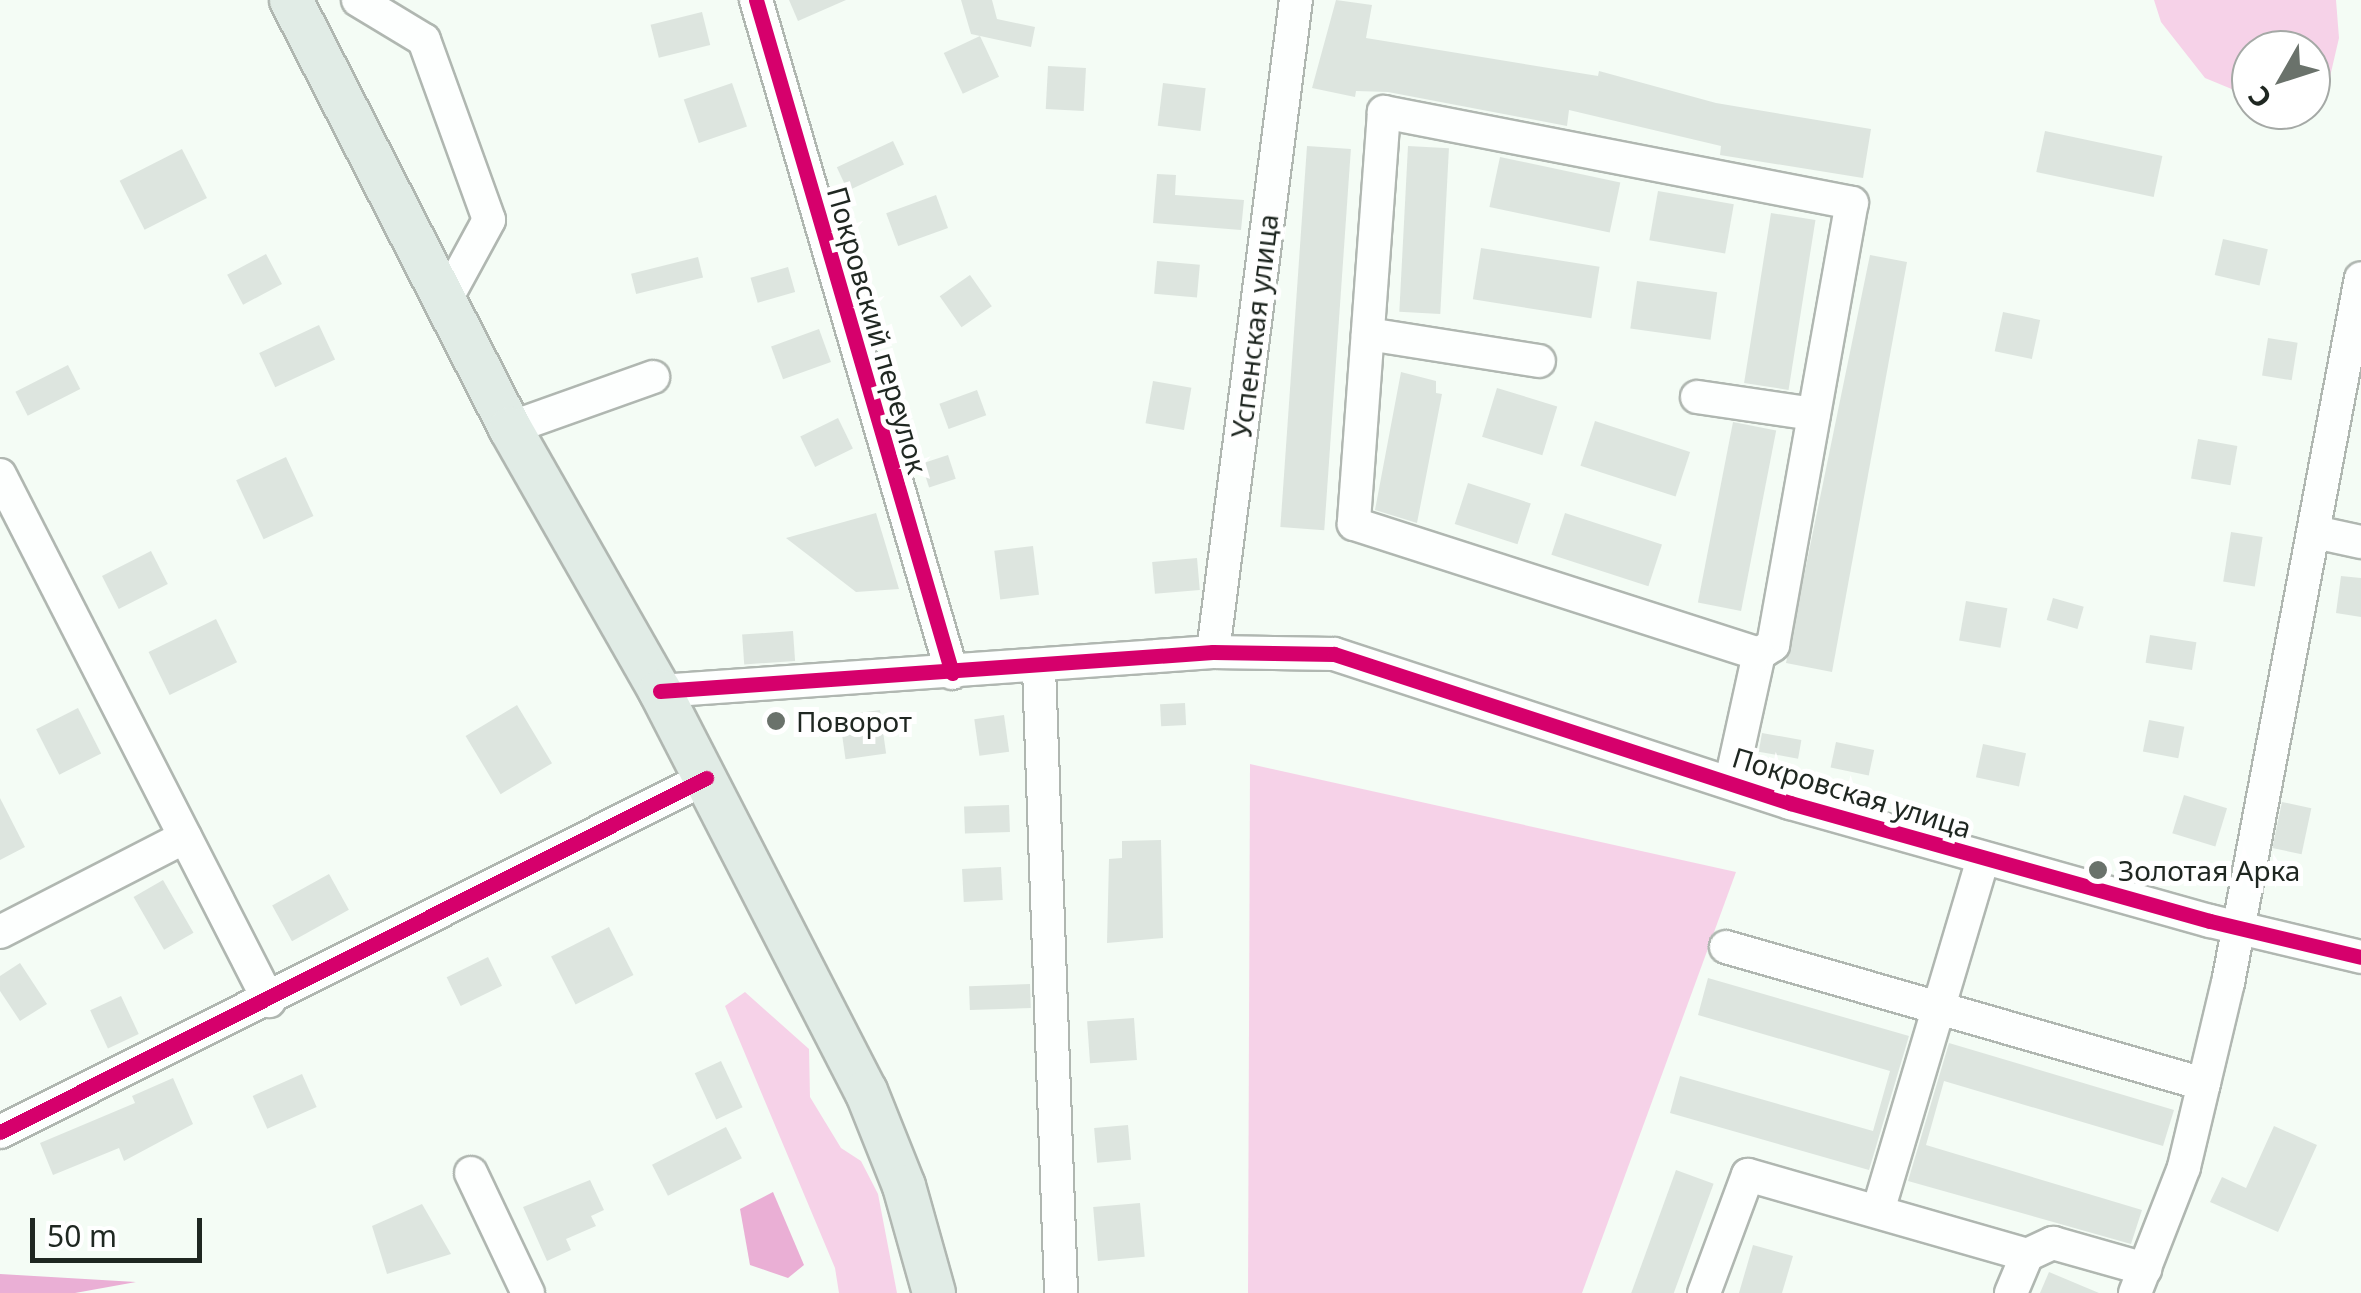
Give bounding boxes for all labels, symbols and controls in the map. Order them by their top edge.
north arrow [2231,30,2331,130]
text: С [2239,79,2280,117]
street label: Покровский переулок [821,183,935,477]
street label: Успенская улица [1224,212,1284,440]
place label: Поворот [796,704,912,738]
marker: Поворот [765,710,787,732]
street label: Покровская улица [1729,740,1975,844]
place label: Золотая Арка [2118,853,2300,887]
marker: Золотая Арка [2087,859,2109,881]
scale bar [35,1198,208,1260]
text: 50 m [47,1215,117,1256]

